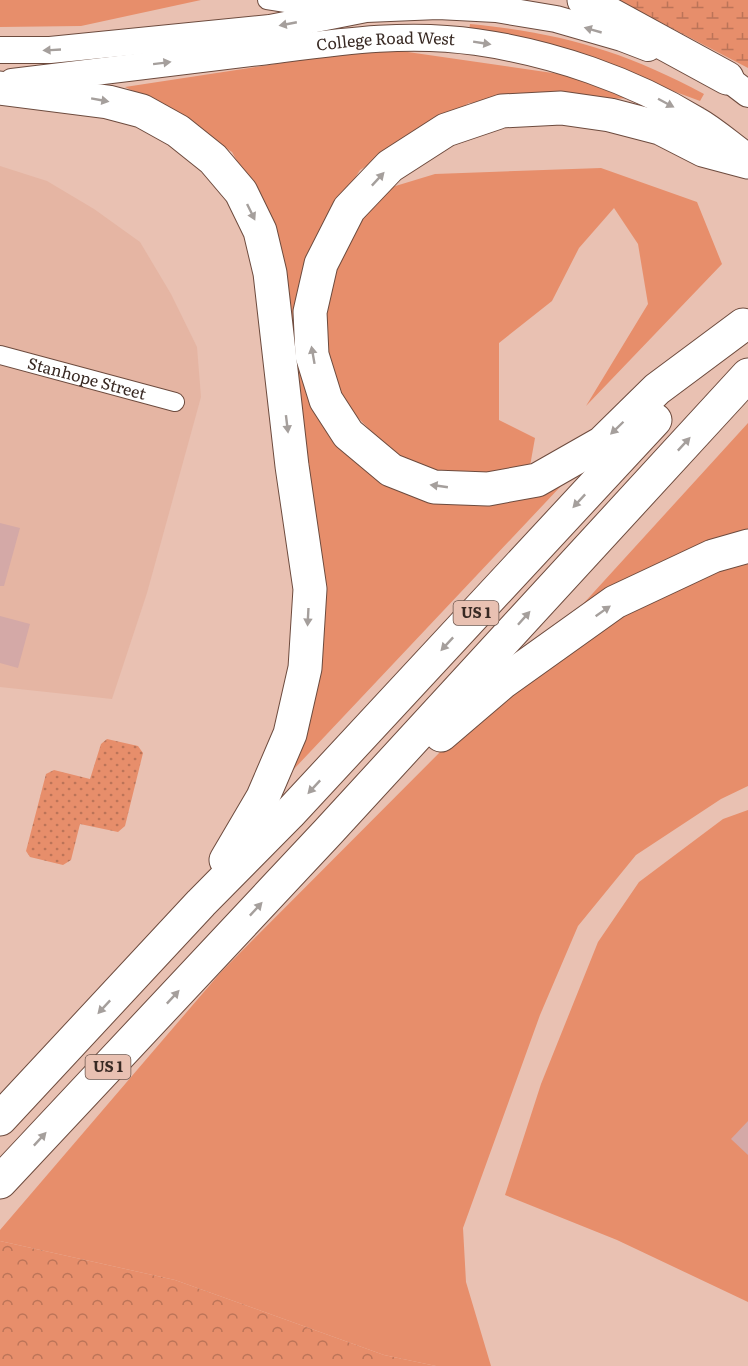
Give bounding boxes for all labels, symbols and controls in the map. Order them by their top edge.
one-way arrow [278,20,297,29]
one-way arrow [584,24,602,34]
street label: College Road West [315,25,457,56]
one-way arrow [472,39,491,48]
one-way arrow [43,45,62,54]
one-way arrow [153,59,172,68]
one-way arrow [90,96,109,105]
one-way arrow [658,98,675,108]
one-way arrow [370,173,384,187]
one-way arrow [246,203,255,220]
one-way arrow [308,345,317,364]
street label: Stanhope Street [25,350,150,405]
one-way arrow [282,414,292,433]
one-way arrow [609,421,624,435]
one-way arrow [677,436,691,451]
one-way arrow [429,482,448,491]
one-way arrow [573,494,587,508]
road number: US 1 [454,601,498,625]
one-way arrow [594,605,610,617]
one-way arrow [303,607,313,626]
one-way arrow [517,611,530,626]
one-way arrow [440,637,454,651]
one-way arrow [308,779,321,794]
one-way arrow [249,902,262,917]
one-way arrow [166,990,179,1005]
one-way arrow [98,999,111,1014]
road number: US 1 [86,1055,130,1079]
one-way arrow [33,1132,47,1147]

